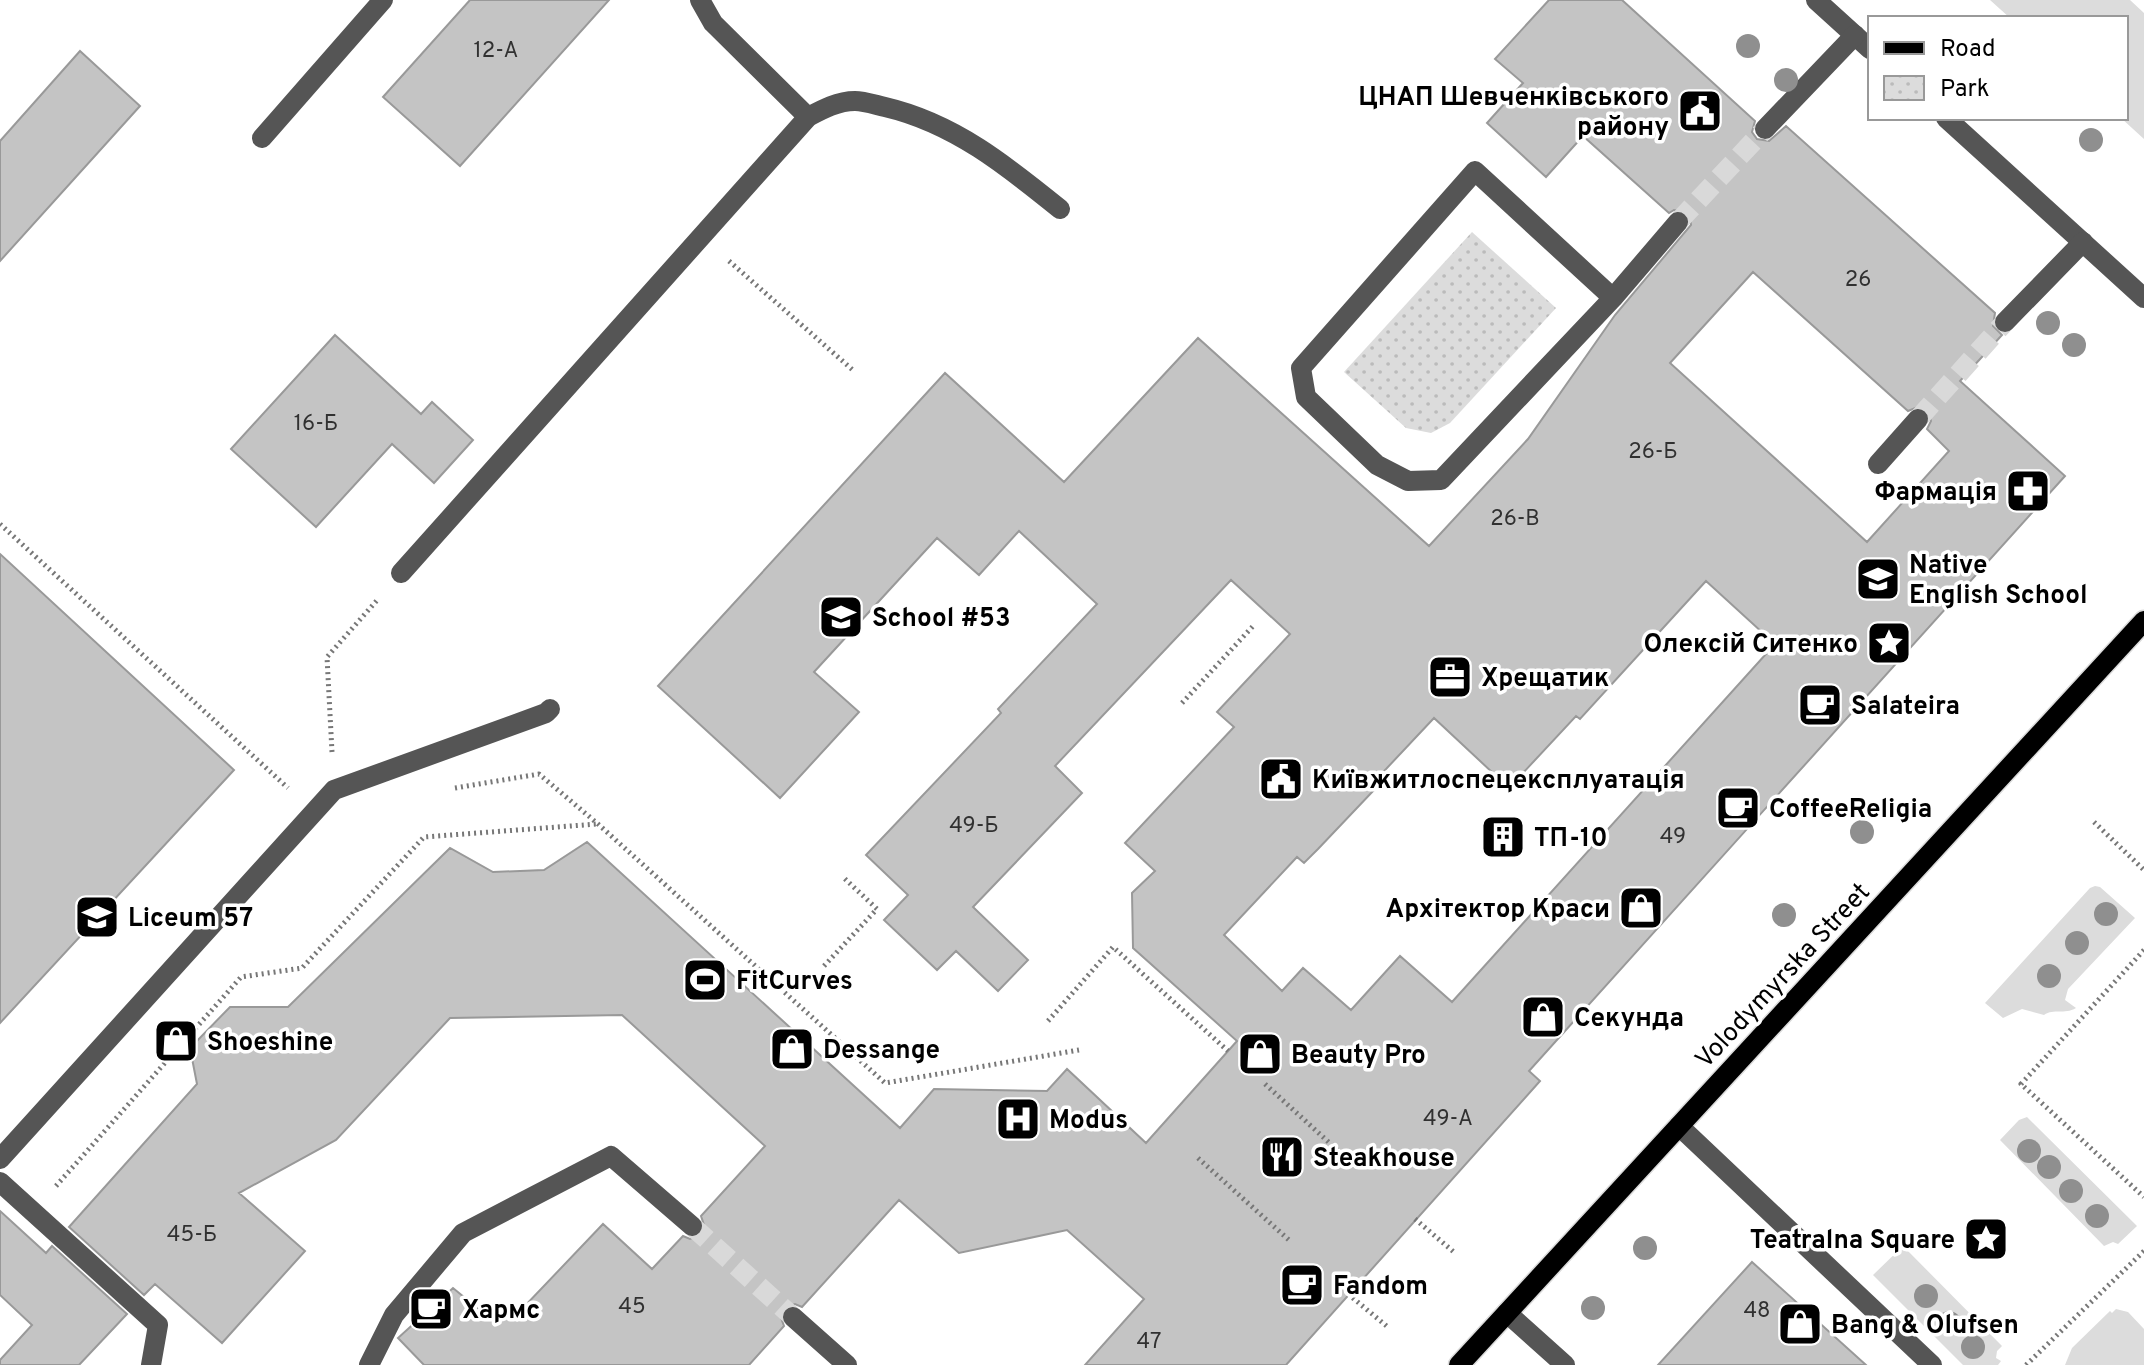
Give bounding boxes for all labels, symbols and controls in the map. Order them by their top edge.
legend [1868,16,2128,120]
text: Road [1940,35,1996,65]
house number: 12-А [473,38,519,65]
text: Park [1940,75,1990,105]
place label: ЦНАП Шевченківського району [1358,82,1669,145]
public building icon: ЦНАП Шевченківського району [1676,87,1724,135]
house number: 26 [1845,267,1871,294]
house number: 16-Б [294,411,338,438]
house number: 26-Б [1628,439,1678,466]
pharmacy icon: Фармація [2004,467,2052,515]
place label: Фармація [1875,477,1997,510]
house number: 26-В [1490,506,1540,533]
place label: Native English School [1909,550,2088,613]
school or university icon: Native English School [1854,555,1902,603]
school or university icon: School #53 [817,593,865,641]
place label: School #53 [872,603,1010,636]
place icon: Олексій Ситенко [1865,619,1913,667]
place label: Олексій Ситенко [1644,629,1858,662]
office icon: Хрещатик [1426,653,1474,701]
place label: Хрещатик [1481,663,1609,696]
cafe icon: Salateira [1796,681,1844,729]
place label: Salateira [1851,691,1960,724]
public building icon: Київжитлоспецексплуатація [1257,755,1305,803]
place label: Київжитлоспецексплуатація [1312,765,1685,798]
cafe icon: CoffeeReligia [1714,784,1762,832]
place label: CoffeeReligia [1769,794,1932,827]
house number: 49-Б [949,813,999,840]
building icon: ТП-10 [1479,813,1527,861]
place label: ТП-10 [1534,823,1608,856]
house number: 49 [1660,824,1686,851]
street label: Volodymyrska Street [1689,877,1878,1076]
shop icon: Архітектор Краси [1617,884,1665,932]
school or university icon: Liceum 57 [73,893,121,941]
place label: Архітектор Краси [1385,894,1610,927]
place label: Liceum 57 [128,903,253,936]
sports icon: FitCurves [681,956,729,1004]
place label: FitCurves [736,966,853,999]
shop icon: Секунда [1519,993,1567,1041]
place label: Секунда [1574,1003,1684,1036]
shop icon: Shoeshine [152,1017,200,1065]
shop icon: Dessange [768,1025,816,1073]
place label: Shoeshine [207,1027,333,1060]
shop icon: Beauty Pro [1236,1030,1284,1078]
place label: Dessange [823,1035,940,1068]
place label: Beauty Pro [1291,1040,1426,1073]
hospital icon: Modus [994,1095,1042,1143]
place label: Modus [1049,1105,1128,1138]
house number: 49-А [1423,1106,1473,1133]
restaurant icon: Steakhouse [1258,1133,1306,1181]
place label: Steakhouse [1313,1143,1455,1176]
place icon: Teatralna Square [1962,1215,2010,1263]
house number: 45-Б [167,1222,217,1249]
place label: Teatralna Square [1750,1225,1955,1258]
cafe icon: Fandom [1278,1261,1326,1309]
place label: Fandom [1333,1271,1428,1304]
cafe icon: Хармс [407,1285,455,1333]
house number: 45 [618,1294,646,1321]
place label: Хармс [462,1295,540,1328]
house number: 48 [1743,1298,1771,1325]
shop icon: Bang & Olufsen [1776,1300,1824,1348]
place label: Bang & Olufsen [1831,1310,2019,1343]
house number: 47 [1137,1329,1161,1356]

